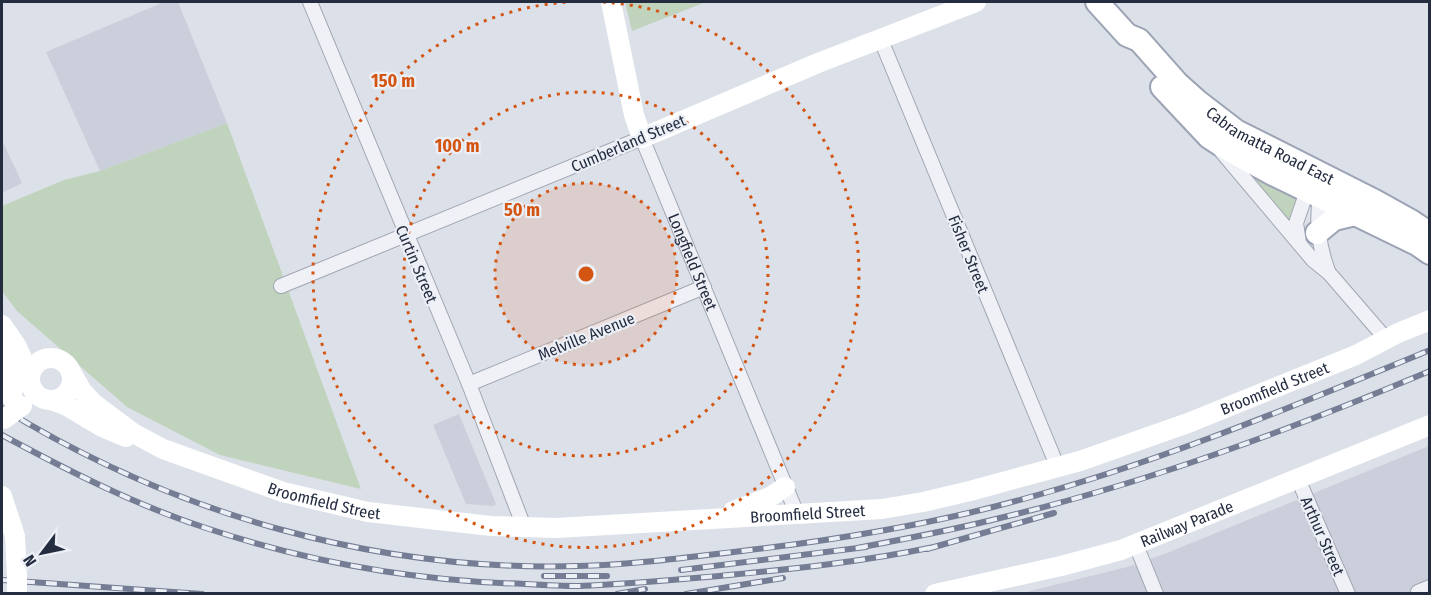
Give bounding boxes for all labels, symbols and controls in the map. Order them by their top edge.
text: 150 m [371,70,415,92]
street label: Cabramatta Road East [1202,103,1338,189]
street label: Cumberland Street [568,110,689,176]
text: 100 m [435,135,479,157]
text: 50 m [504,199,540,221]
street label: Longfield Street [664,211,721,314]
street label: Fisher Street [944,212,993,297]
street label: Curtin Street [392,222,442,307]
centre of rings [576,264,596,284]
street label: Melville Avenue [535,308,637,364]
street label: Broomfield Street [1218,358,1332,419]
street label: Broomfield Street [265,478,382,523]
street label: Arthur Street [1297,494,1349,579]
street label: Railway Parade [1138,497,1236,551]
street label: Broomfield Street [750,501,867,527]
north arrow [12,523,72,583]
text: N [19,552,40,570]

